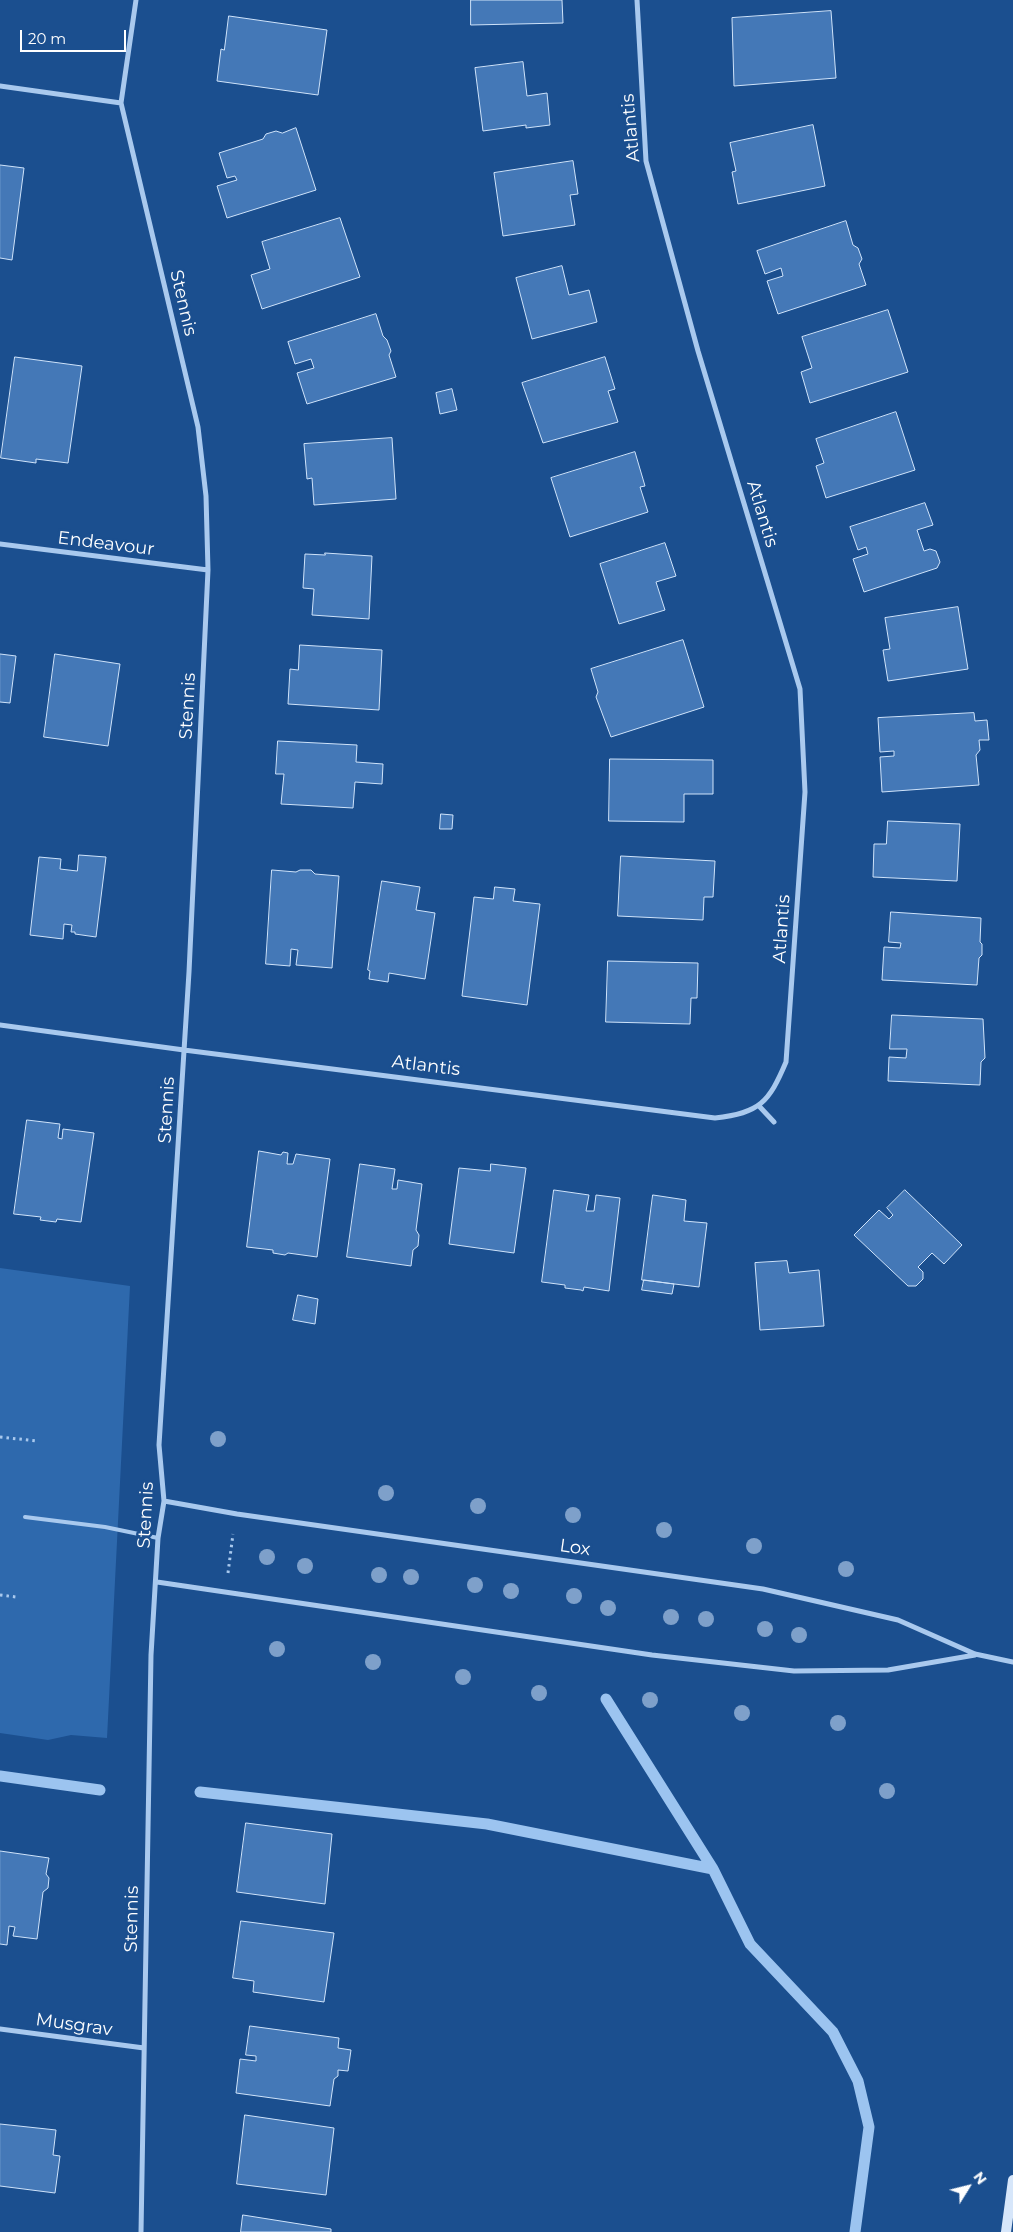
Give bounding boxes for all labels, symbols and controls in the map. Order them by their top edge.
scale bar [22,20,129,52]
text: 20 m [28,29,66,48]
street label: Atlantis [617,93,645,163]
street label: Stennis [165,268,201,338]
street label: Atlantis [742,478,782,550]
street label: Endeavour [56,527,156,561]
street label: Stennis [175,672,201,740]
street label: Atlantis [769,894,795,964]
street label: Atlantis [391,1051,461,1081]
street label: Stennis [154,1076,180,1144]
street label: Stennis [133,1481,159,1549]
street label: Lox [558,1535,592,1561]
street label: Stennis [121,1885,143,1953]
street label: Musgrav [34,2009,114,2041]
north arrow [943,2162,993,2212]
text: N [970,2168,991,2188]

